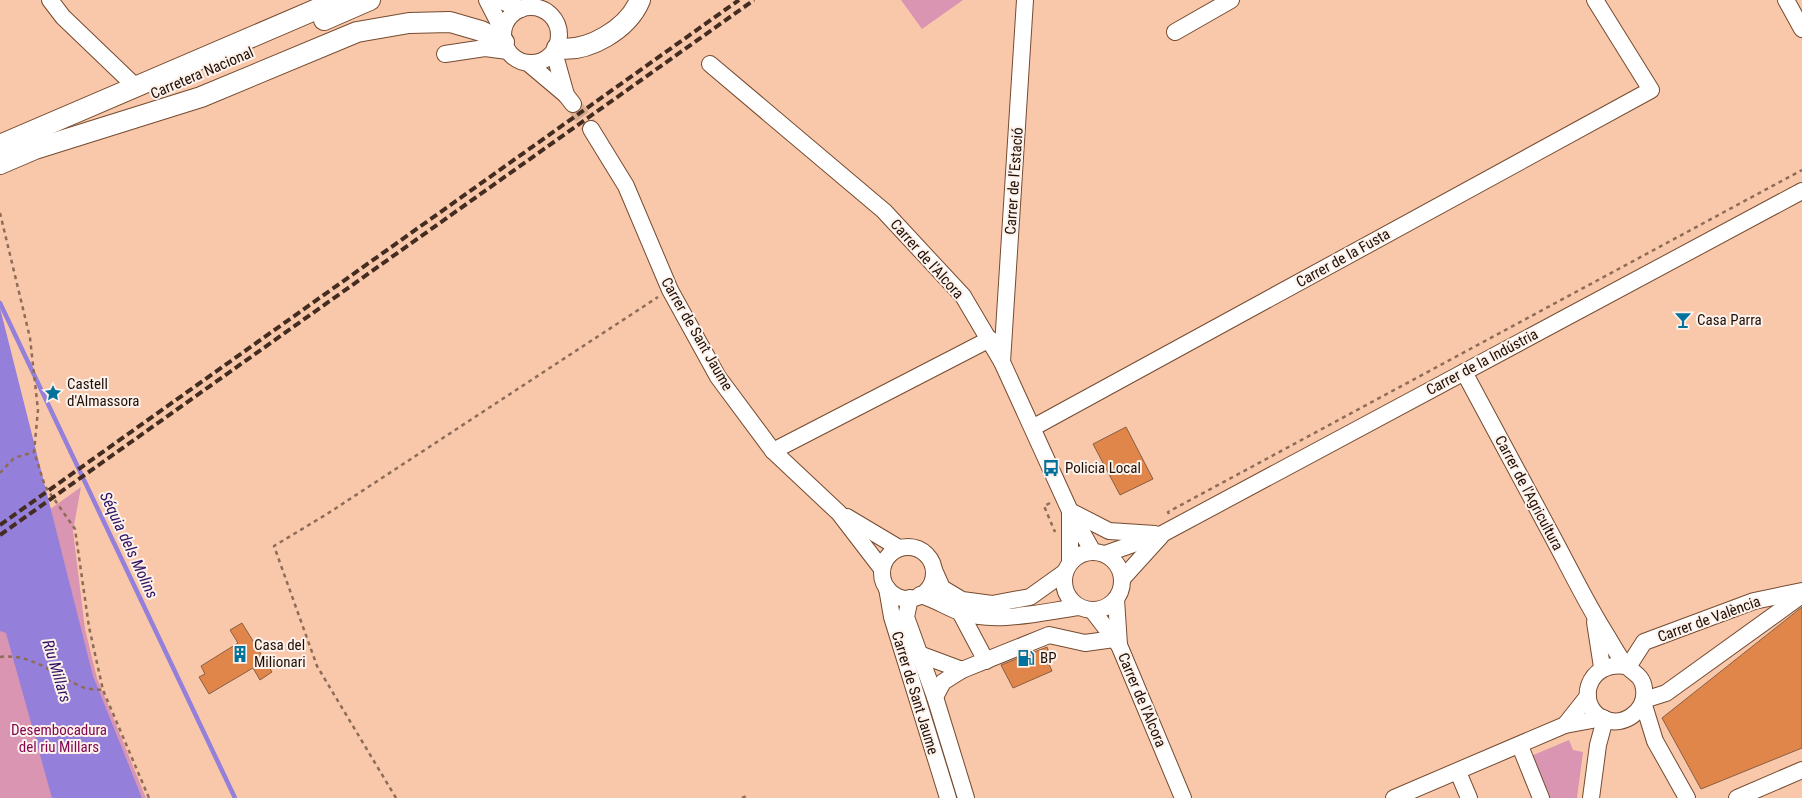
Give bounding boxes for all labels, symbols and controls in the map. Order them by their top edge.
street label: Carretera Nacional [148,43,256,103]
street label: Carrer de l'Estació [1001,127,1027,235]
street label: Carrer de l'Alcora [887,216,967,302]
street label: Carrer de la Fusta [1293,225,1393,291]
street label: Carrer de Sant Jaume [657,274,737,394]
bar icon: Casa Parra [1673,310,1693,330]
place label: Casa Parra [1697,311,1762,329]
street label: Carrer de la Indústria [1423,325,1541,399]
place label: Castell d'Almassora [67,375,139,410]
place icon: Castell d'Almassora [43,383,63,403]
street label: Carrer de l'Agricultura [1491,432,1567,554]
bus stop icon: Policia Local [1041,458,1061,478]
place label: Policia Local [1065,459,1141,477]
water label: Séquia dels Molins [96,489,162,601]
street label: Carrer de València [1655,592,1763,646]
street label: Carrer de Sant Jaume [888,629,942,757]
place label: Casa del Milionari [254,636,306,671]
water label: Riu Millars [38,637,76,705]
building icon: Casa del Milionari [230,644,250,664]
fuel station icon: BP [1016,648,1036,668]
place label: BP [1040,649,1057,667]
street label: Carrer de l'Alcora [1114,650,1170,750]
park label: Desembocadura del riu Millars [11,721,107,756]

